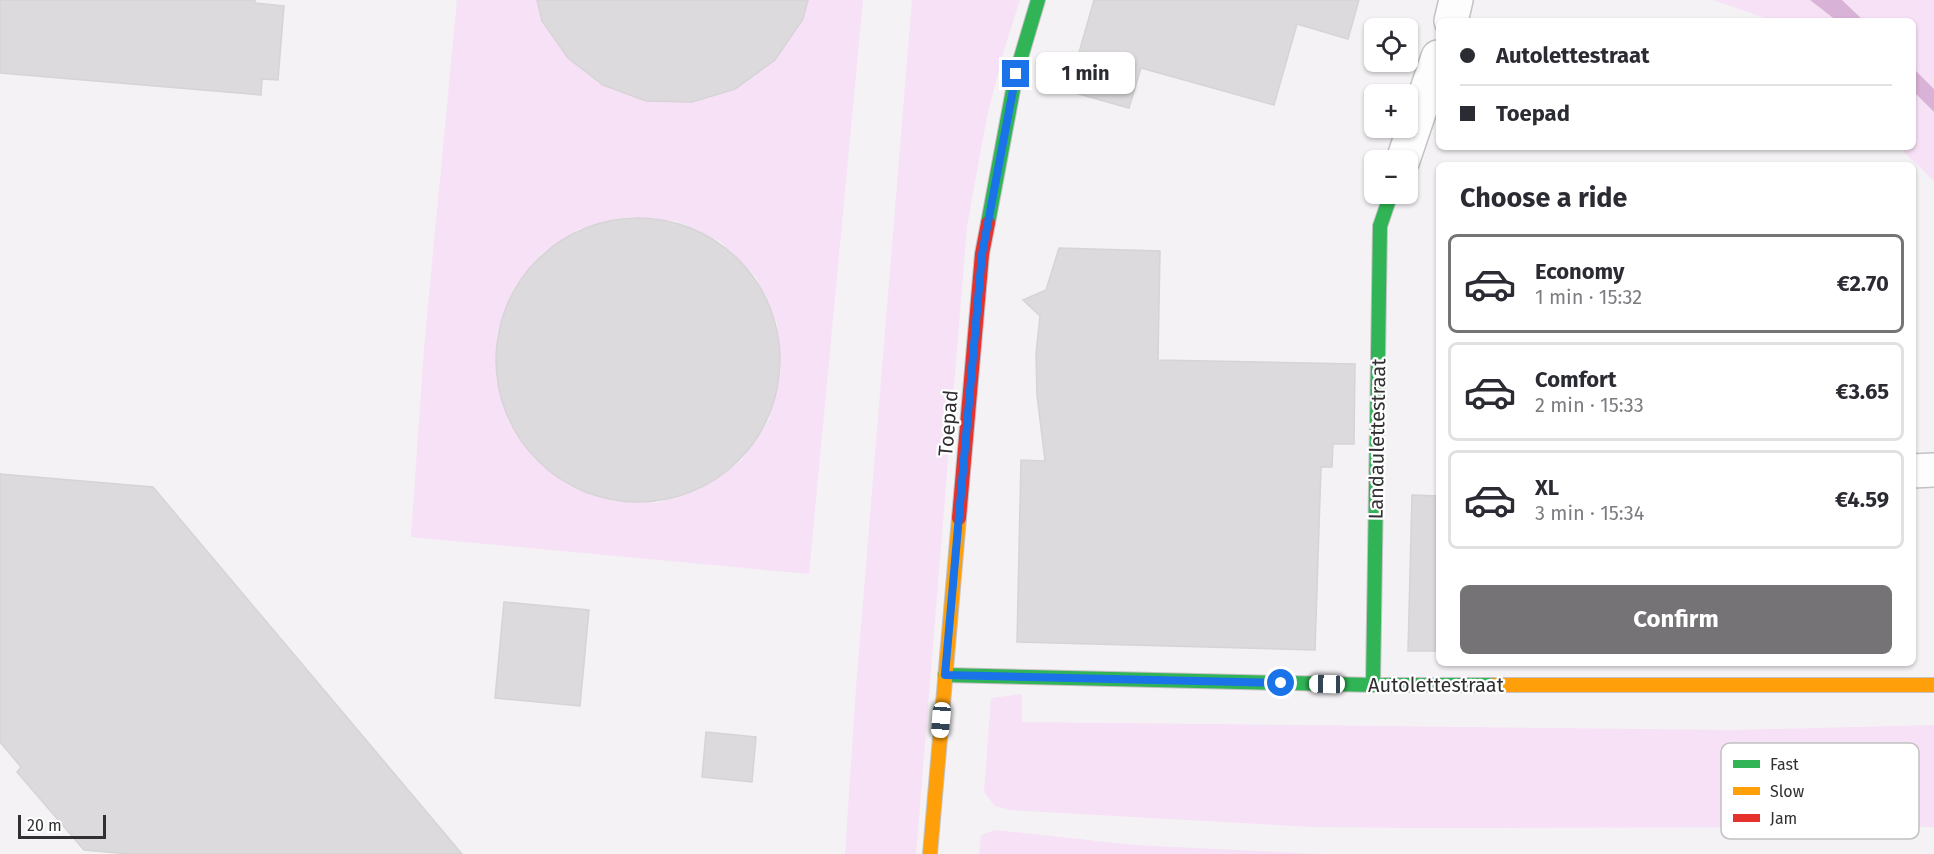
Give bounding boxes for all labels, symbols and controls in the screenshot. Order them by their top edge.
map controls [1364,18,1418,204]
button: locate [1364,18,1418,72]
text: Autolettestraat [1496,42,1649,69]
callout: 1 min [1037,53,1136,95]
route end [1002,60,1029,87]
text: 1 min [1061,61,1110,85]
button: + [1364,84,1418,138]
text: Toepad [1496,100,1570,127]
button: − [1364,150,1418,204]
text: Choose a ride [1460,182,1627,214]
icon: car [1463,257,1517,311]
text: Economy [1535,258,1624,285]
text: €2.70 [1837,270,1889,297]
text: 1 min · 15:32 [1535,285,1642,309]
street label: Landaulettestraat [1364,358,1390,520]
icon: car [1463,365,1517,419]
text: Comfort [1535,366,1616,393]
text: €3.65 [1835,378,1889,405]
street label: Toepad [933,389,963,457]
text: 2 min · 15:33 [1535,393,1644,417]
icon: car [1463,473,1517,527]
text: XL [1535,474,1559,501]
text: €4.59 [1835,486,1889,513]
text: 3 min · 15:34 [1535,501,1644,525]
button: Confirm [1460,585,1892,654]
route start [1267,669,1294,696]
street label: Autolettestraat [1368,673,1505,697]
car [1309,675,1345,693]
car [930,701,952,739]
legend [1721,743,1919,839]
text: Fast [1770,755,1799,774]
text: Slow [1770,782,1805,801]
text: Jam [1770,809,1797,828]
scale bar [18,812,106,840]
text: 20 m [27,816,62,835]

